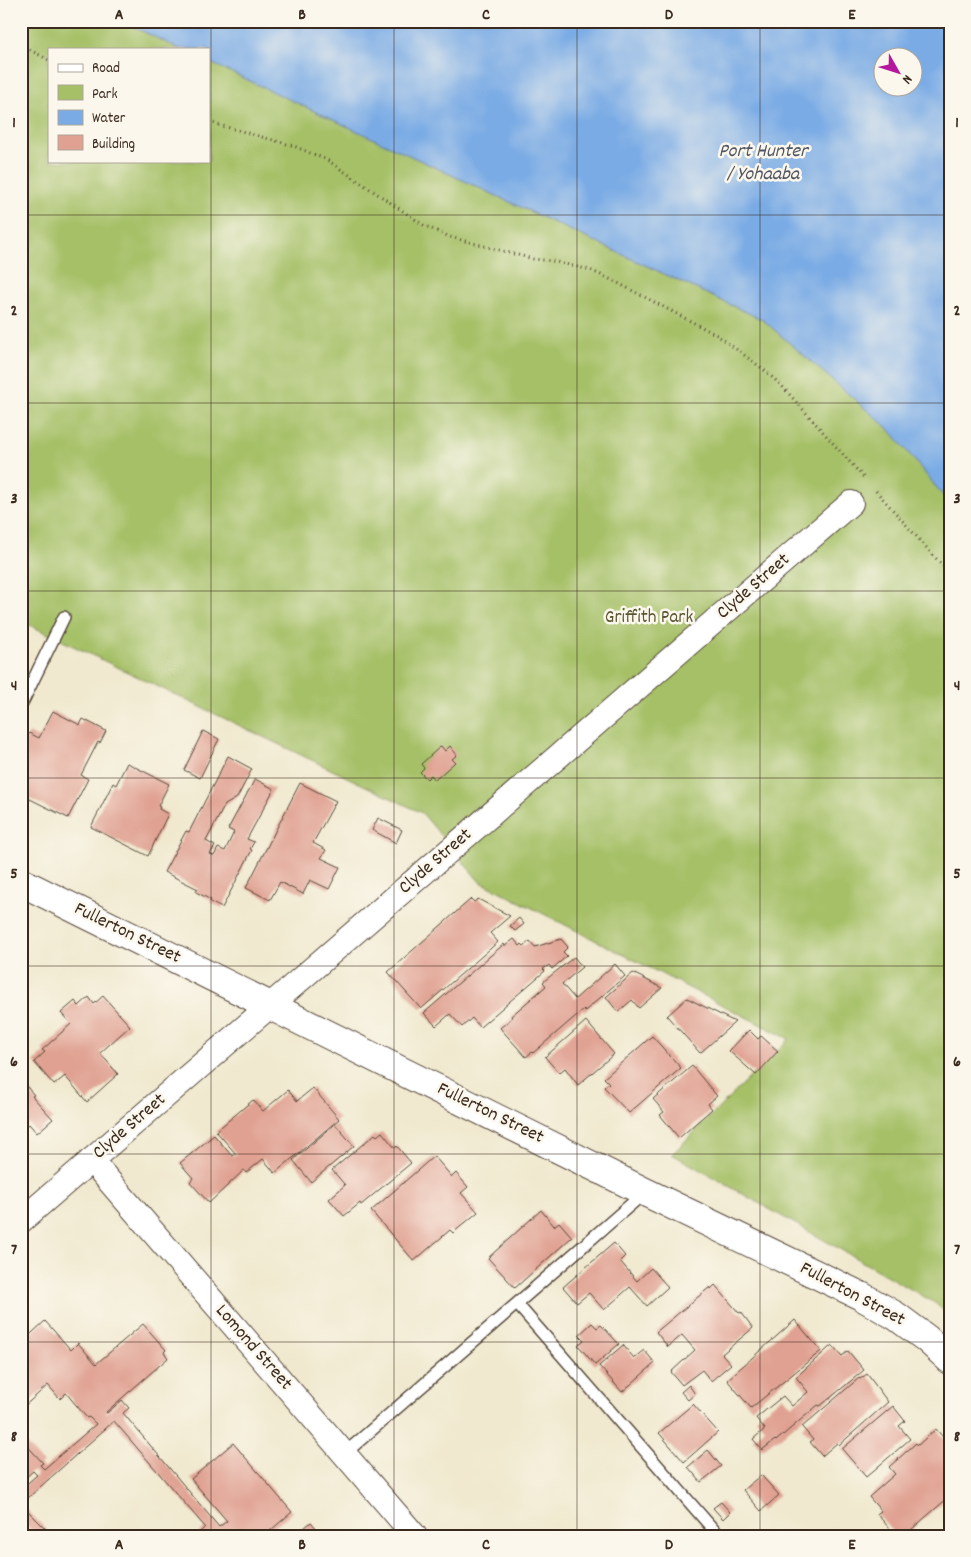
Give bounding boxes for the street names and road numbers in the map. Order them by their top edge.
street label: Clyde Street [711,547,797,627]
street label: Clyde Street [393,822,479,902]
street label: Fullerton Street [69,896,185,972]
street label: Fullerton Street [432,1076,548,1152]
street label: Clyde Street [87,1087,173,1167]
street label: Fullerton Street [794,1256,910,1334]
street label: Lomond Street [208,1299,298,1397]

